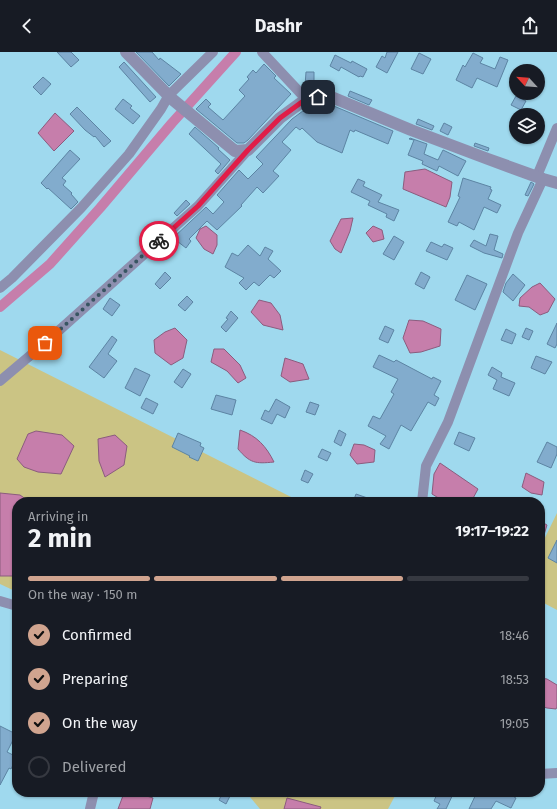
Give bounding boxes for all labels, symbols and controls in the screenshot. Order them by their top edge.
icon: back [16,15,38,37]
text: Dashr [255,15,302,37]
icon: share [519,15,541,37]
north arrow [509,64,545,100]
map controls [509,64,545,144]
pin [301,80,335,114]
icon: home [307,86,329,108]
button: layers [509,108,545,144]
courier [139,221,179,261]
icon: bike [148,230,170,252]
pin [28,326,62,360]
icon: bag [34,332,56,354]
text: Arriving in [28,509,88,524]
text: 19:17–19:22 [455,522,529,540]
text: 2 min [28,523,92,554]
text: On the way · 150 m [28,587,137,602]
icon: check [28,624,50,646]
text: Confirmed [62,626,132,644]
text: 18:46 [499,628,529,643]
icon: check [28,668,50,690]
text: Preparing [62,670,127,688]
text: 18:53 [500,672,529,687]
icon: check [28,712,50,734]
text: On the way [62,714,137,732]
text: 19:05 [500,716,529,731]
text: Delivered [62,758,126,776]

